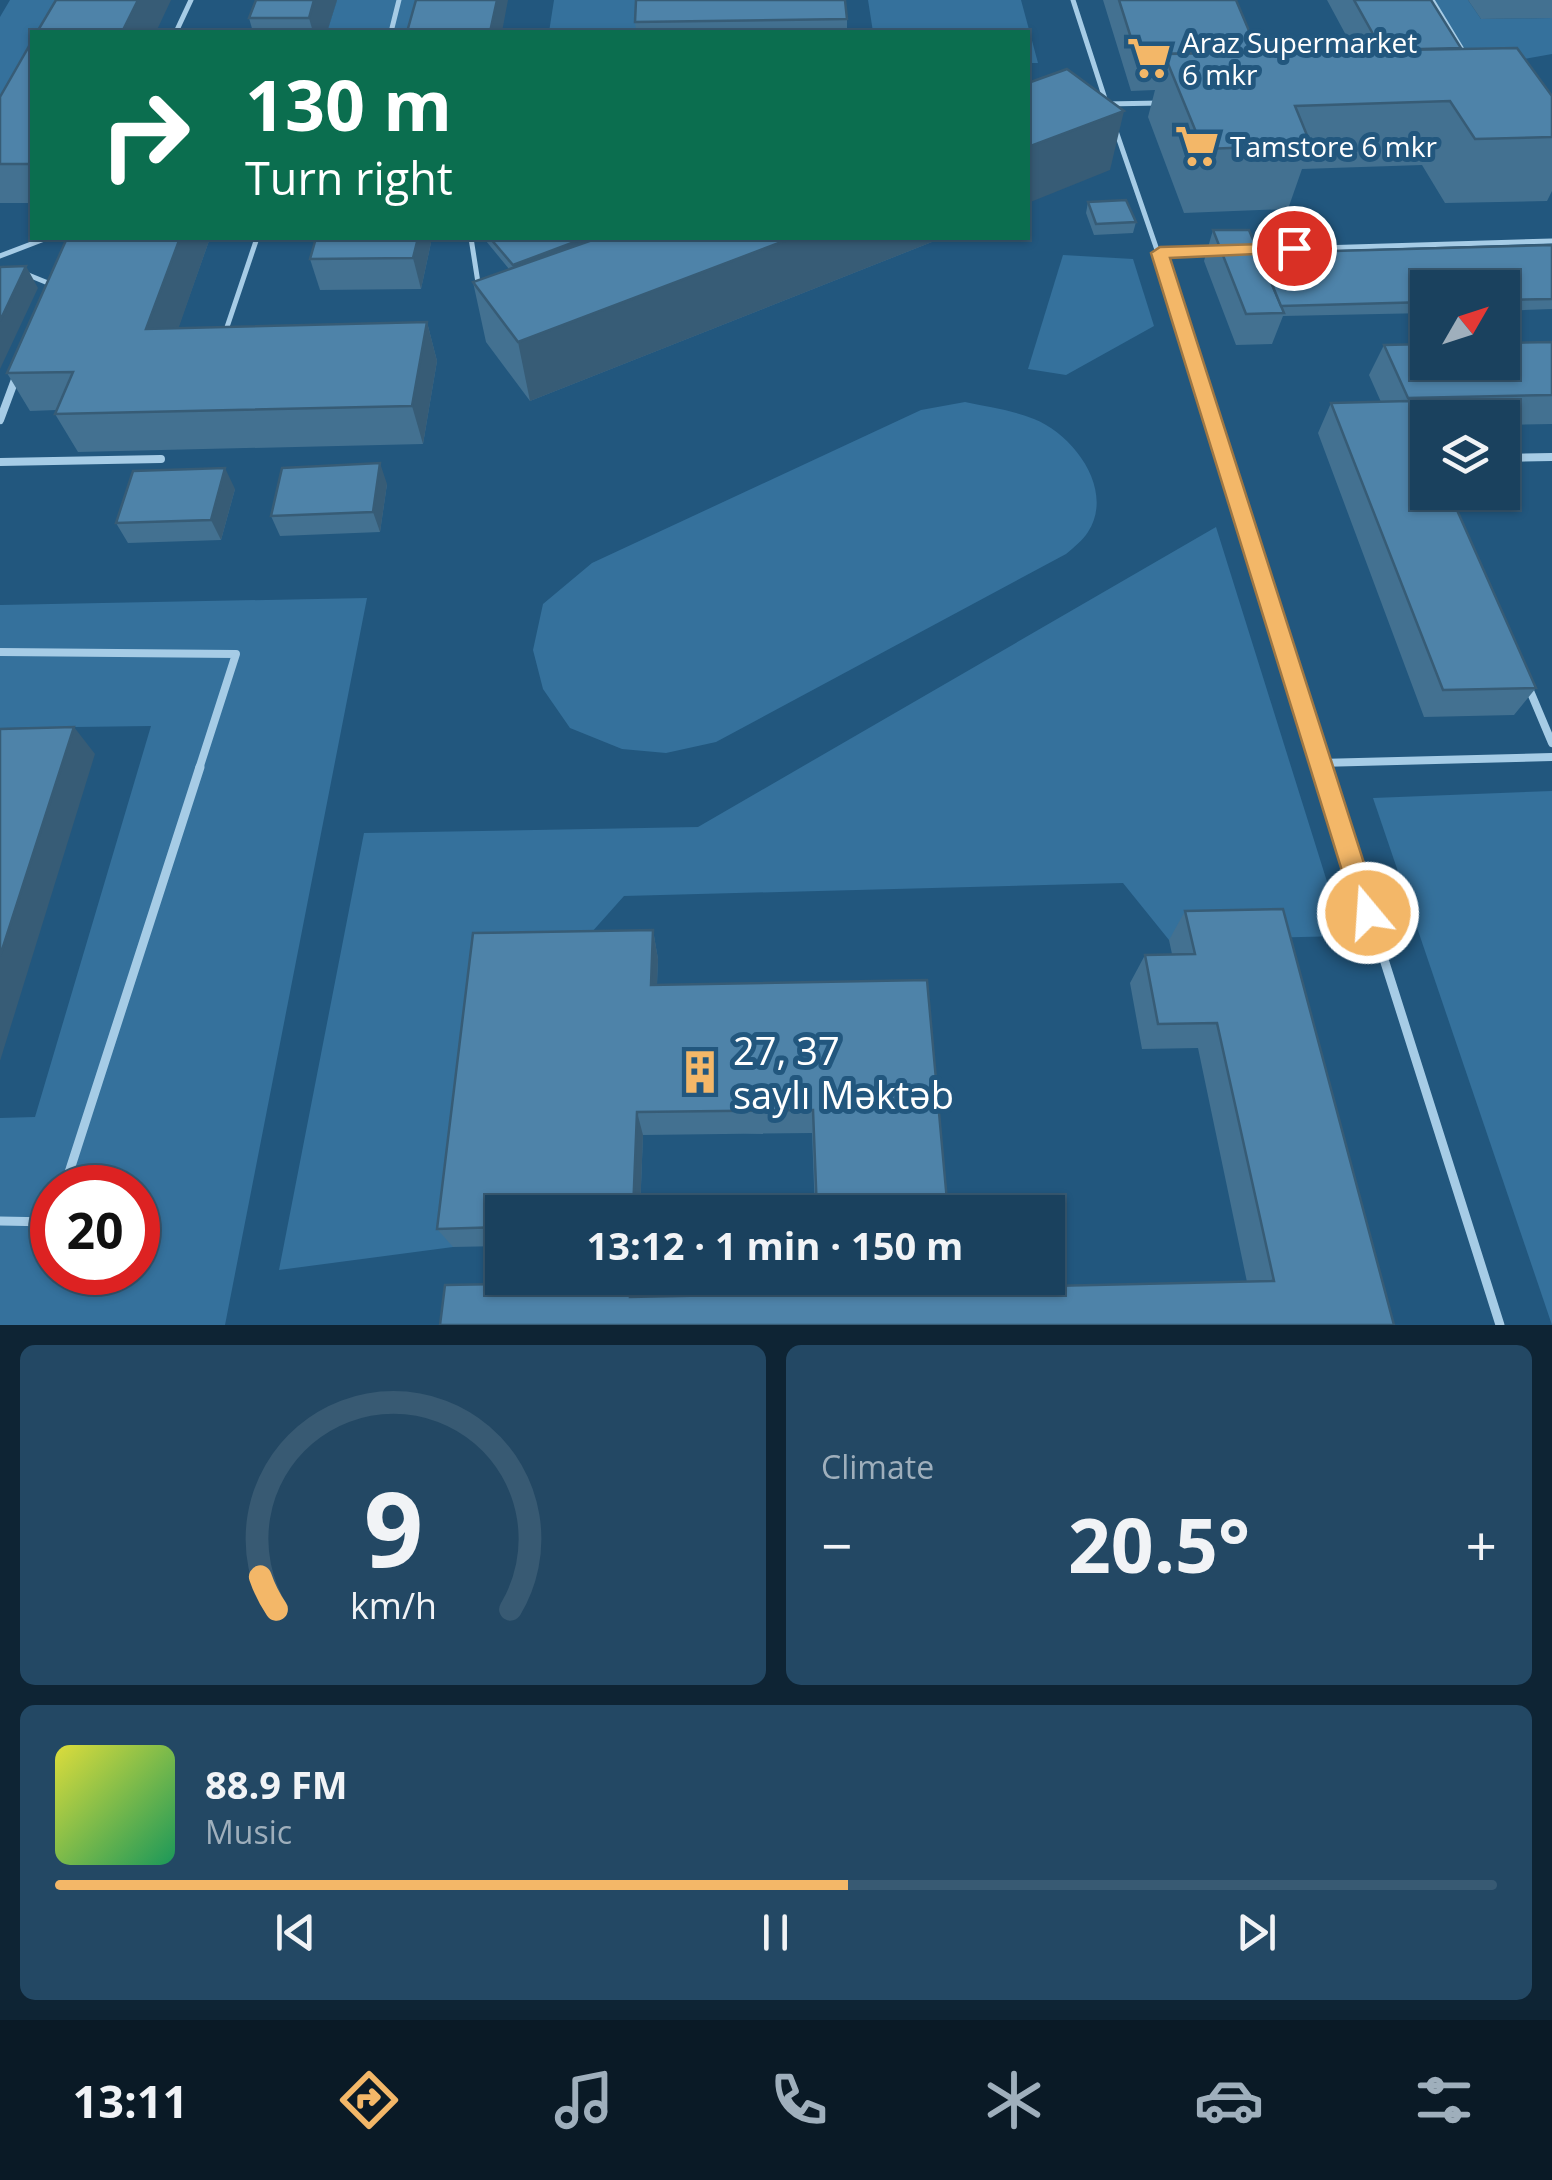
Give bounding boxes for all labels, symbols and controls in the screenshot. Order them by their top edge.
place label: Araz Supermarket 6 mkr [1182,23,1417,93]
supermarket icon: Araz Supermarket 6 mkr [1125,34,1173,82]
text: 130 m [245,56,452,152]
icon: right [80,70,210,200]
supermarket icon: Tamstore 6 mkr [1173,122,1221,170]
place label: Tamstore 6 mkr [1230,127,1437,165]
text: Turn right [245,147,453,208]
pin [1252,206,1337,291]
icon: arrive [1267,221,1322,276]
north arrow [1410,270,1520,380]
map controls [1410,270,1520,510]
button: layers [1410,400,1520,510]
position arrow [1316,861,1420,965]
place label: 27, 37 saylı Məktəb [733,1024,954,1120]
building icon: 27, 37 saylı Məktəb [676,1048,724,1096]
speed limit sign: 20 [30,1165,160,1295]
text: 13:12 · 1 min · 150 m [587,1219,963,1271]
text: Climate [821,1445,934,1488]
text: 9 [363,1456,423,1597]
text: 20.5° [1068,1493,1250,1595]
text: − [821,1507,852,1582]
text: + [1466,1507,1497,1582]
text: km/h [350,1581,436,1629]
text: 88.9 FM [205,1758,348,1810]
text: Music [205,1810,292,1853]
icon: previous [268,1905,323,1960]
icon: pause [748,1905,803,1960]
icon: next [1229,1905,1284,1960]
icon: directions [334,2065,404,2135]
icon: music [549,2065,619,2135]
icon: phone [764,2065,834,2135]
icon: climate [979,2065,1049,2135]
icon: car [1194,2065,1264,2135]
icon: filters [1409,2065,1479,2135]
text: 13:11 [73,2070,188,2131]

